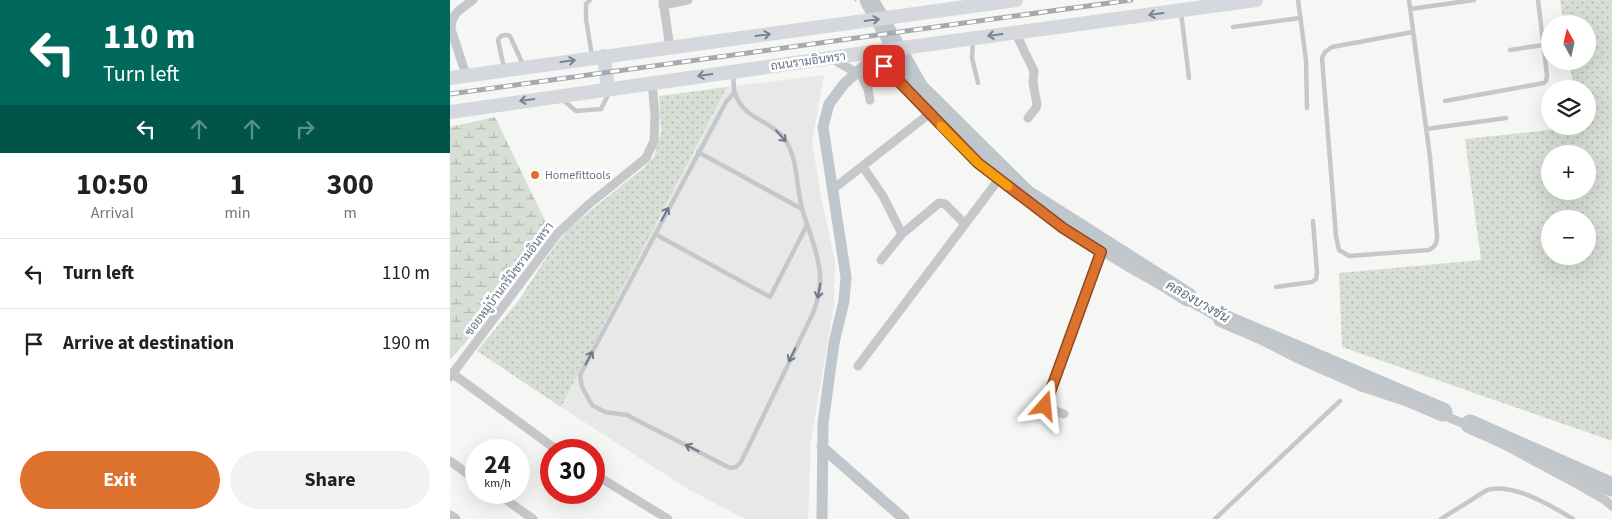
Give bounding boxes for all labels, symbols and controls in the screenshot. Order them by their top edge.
one-way arrow [1148,9,1164,19]
text: 110 m [103,12,195,62]
one-way arrow [863,15,879,25]
north arrow [1541,15,1596,70]
map controls [1541,15,1596,265]
icon: left [20,20,85,85]
one-way arrow [755,30,771,40]
one-way arrow [987,31,1003,41]
pin [863,45,905,87]
street label: ถนนรามอินทรา [770,48,847,75]
icon: arrive [870,52,898,80]
one-way arrow [559,56,575,66]
text: Turn left [103,58,179,90]
one-way arrow [698,71,714,81]
button: layers [1541,80,1596,135]
one-way arrow [519,95,535,105]
icon: left [132,115,160,143]
icon: ahead [185,115,213,143]
icon: ahead [238,115,266,143]
icon: right [291,115,319,143]
one-way arrow [775,130,787,143]
button: + [1541,145,1596,200]
text: 10:50 [76,163,148,206]
text: 1 [229,163,245,206]
text: 300 [326,163,374,206]
place label: Homefittools [545,167,610,184]
marker: Homefittools [529,169,541,181]
text: Arrival [91,202,134,224]
text: min [224,202,250,224]
text: m [344,202,357,224]
one-way arrow [661,207,670,222]
button: − [1541,210,1596,265]
street label: ซอยหมู่บ้านกรีนิชรามอินทรา [461,219,558,340]
icon: left [20,260,48,288]
text: Turn left [63,260,134,287]
text: 110 m [382,260,430,287]
water label: คลองบางชัน [1162,276,1233,328]
one-way arrow [813,283,823,299]
icon: arrive [20,330,48,358]
text: Arrive at destination [63,330,234,357]
text: 190 m [382,330,430,357]
one-way arrow [787,347,797,362]
one-way arrow [584,350,594,365]
position arrow [1018,379,1070,431]
speed limit sign: 30 [540,439,605,504]
one-way arrow [685,443,700,452]
text: 24 [484,447,511,483]
button: Exit [20,451,220,509]
button: Share [230,451,430,509]
text: km/h [484,475,511,492]

